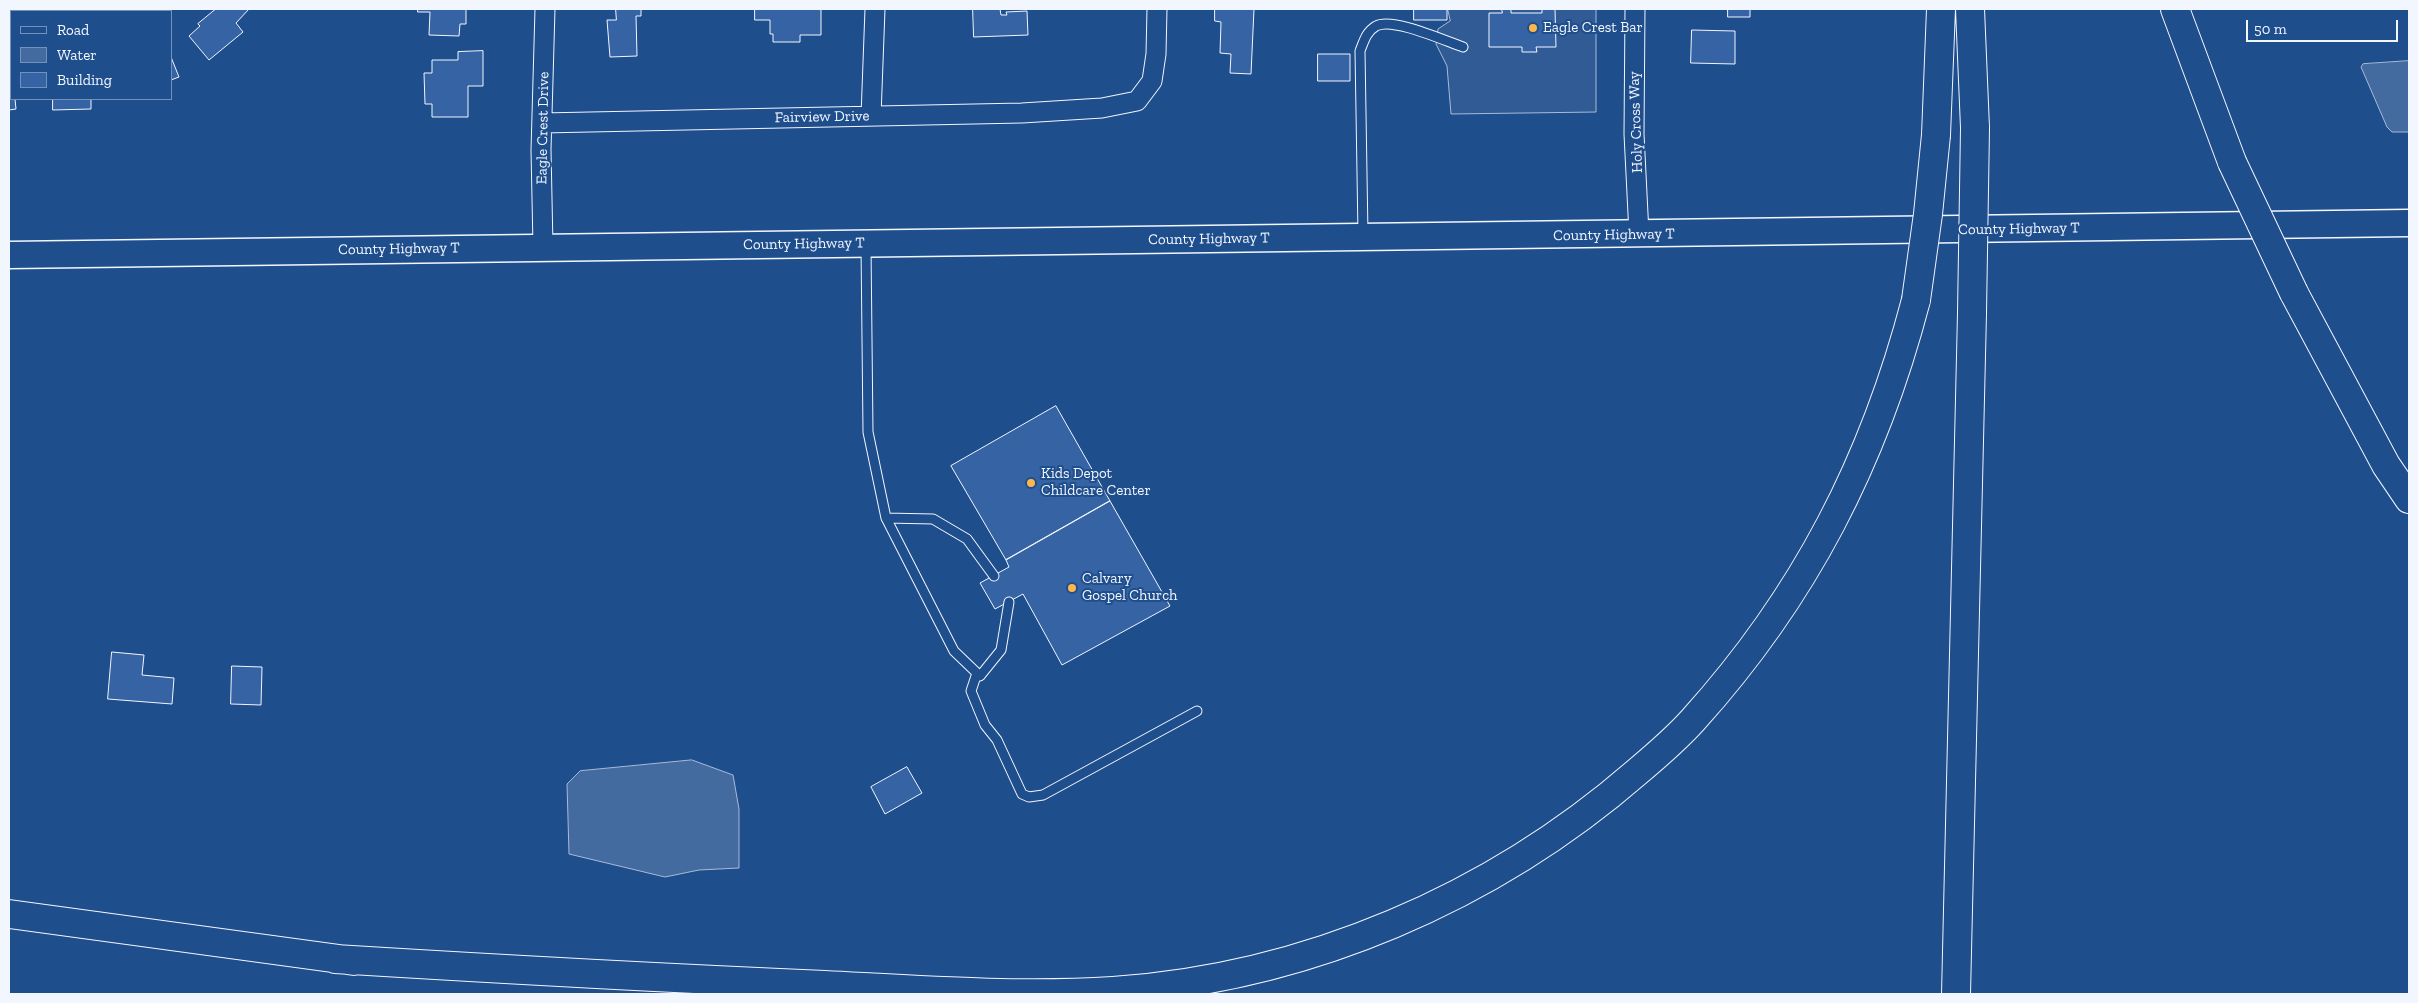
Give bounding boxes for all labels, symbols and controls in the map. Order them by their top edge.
legend [10,10,172,100]
scale bar [2248,10,2400,42]
place label: Eagle Crest Bar [1543,19,1643,37]
text: 50 m [2254,20,2287,38]
text: Road [57,21,89,39]
marker: Eagle Crest Bar [1527,22,1539,34]
text: Water [57,46,97,64]
text: Building [57,71,112,89]
street label: Holy Cross Way [1625,71,1647,173]
street label: Eagle Crest Drive [533,72,553,184]
street label: Fairview Drive [774,107,870,127]
street label: County Highway T [1958,219,2080,239]
street label: County Highway T [1553,225,1675,245]
street label: County Highway T [1148,229,1270,249]
street label: County Highway T [743,234,865,254]
street label: County Highway T [338,239,460,259]
place label: Kids Depot Childcare Center [1041,465,1151,500]
marker: Kids Depot Childcare Center [1025,477,1037,489]
place label: Calvary Gospel Church [1082,570,1177,605]
marker: Calvary Gospel Church [1066,582,1078,594]

